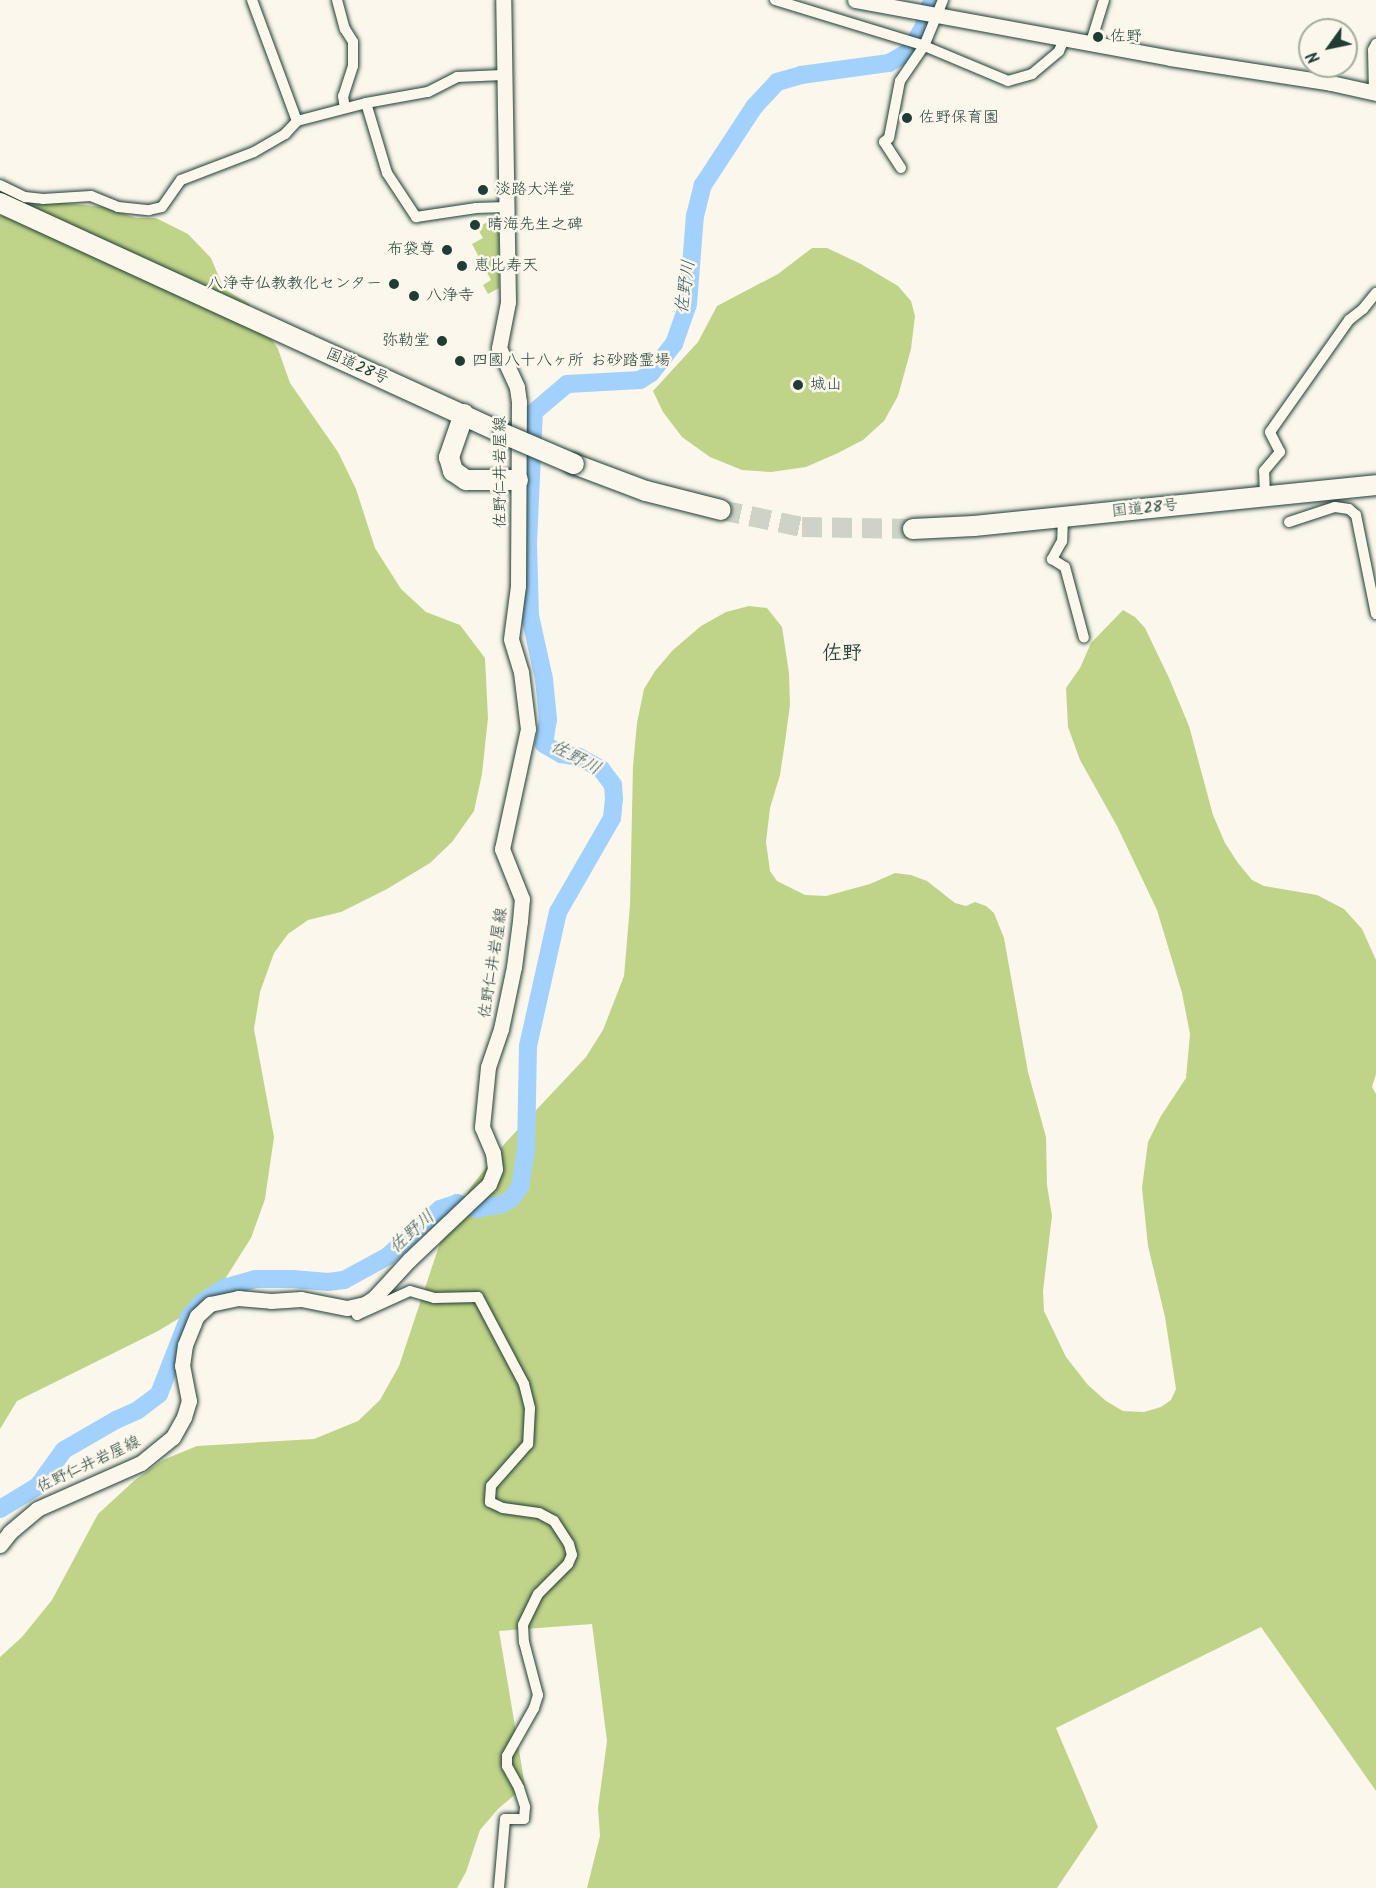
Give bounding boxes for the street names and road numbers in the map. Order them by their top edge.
street label: 国道28号 [323,345,391,389]
street label: 佐野仁井岩屋線 [491,416,511,528]
street label: 国道28号 [1111,496,1179,522]
street label: 佐野仁井岩屋線 [476,906,512,1020]
street label: 佐野仁井岩屋線 [34,1433,144,1497]

